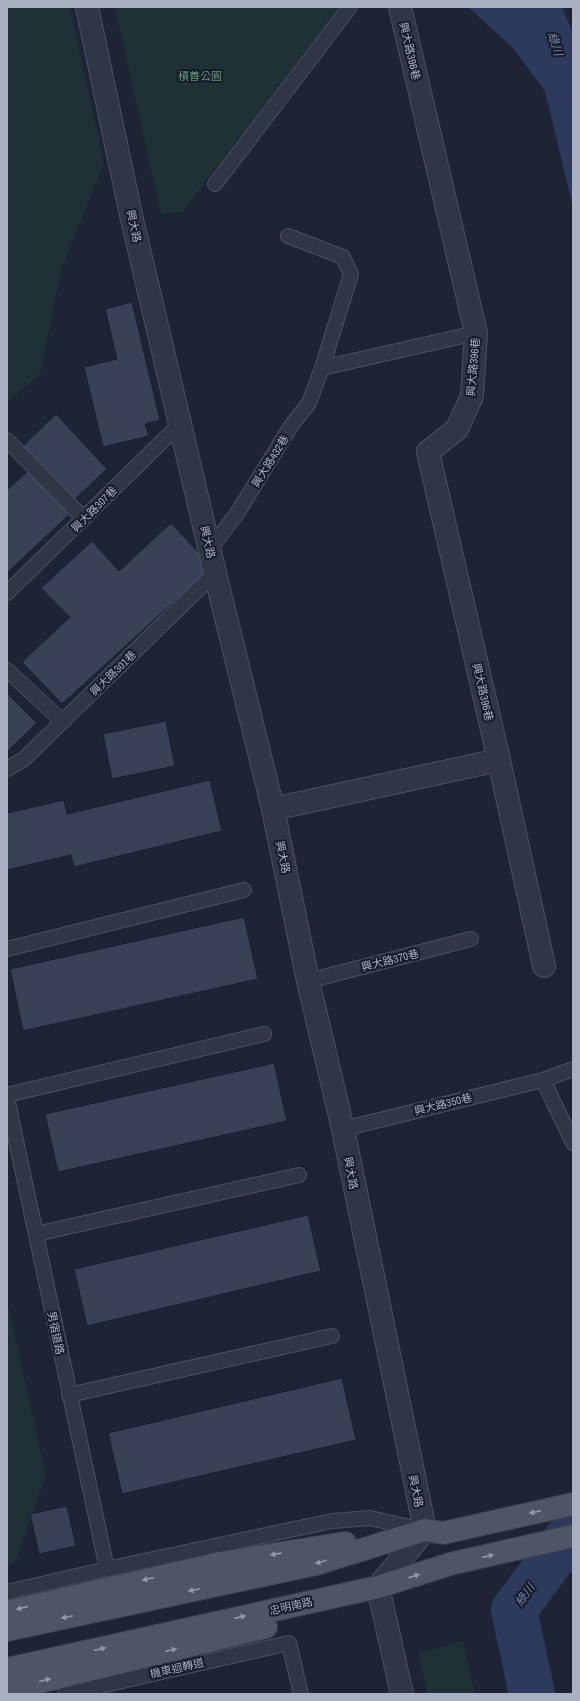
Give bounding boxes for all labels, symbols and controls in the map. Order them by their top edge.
street label: 興大路396巷 [397,21,423,81]
water label: 綠川 [544,30,567,60]
park label: 積善公園 [178,69,222,83]
street label: 興大路 [123,208,145,244]
street label: 興大路396巷 [463,337,483,397]
street label: 興大路432巷 [248,432,292,490]
street label: 興大路307巷 [68,483,120,535]
street label: 興大路 [197,524,219,560]
street label: 興大路301巷 [87,647,139,699]
street label: 興大路396巷 [470,662,496,722]
street label: 興大路 [273,839,293,875]
street label: 興大路370巷 [360,946,420,974]
street label: 興大路350巷 [413,1090,473,1118]
street label: 興大路 [341,1155,361,1191]
street label: 男宿道路 [45,1310,67,1356]
street label: 興大路 [406,1473,426,1509]
one-way arrow [529,1510,541,1516]
one-way arrow [270,1551,282,1557]
one-way arrow [482,1552,494,1558]
one-way arrow [314,1559,326,1565]
one-way arrow [408,1573,420,1579]
one-way arrow [142,1577,154,1583]
water label: 綠川 [511,1579,540,1609]
one-way arrow [187,1588,200,1594]
street label: 忠明南路 [268,1594,314,1618]
one-way arrow [15,1606,28,1612]
one-way arrow [234,1614,246,1620]
one-way arrow [60,1615,73,1621]
one-way arrow [94,1645,106,1651]
one-way arrow [165,1646,177,1652]
street label: 機車迴轉道 [149,1655,205,1681]
one-way arrow [39,1677,51,1683]

